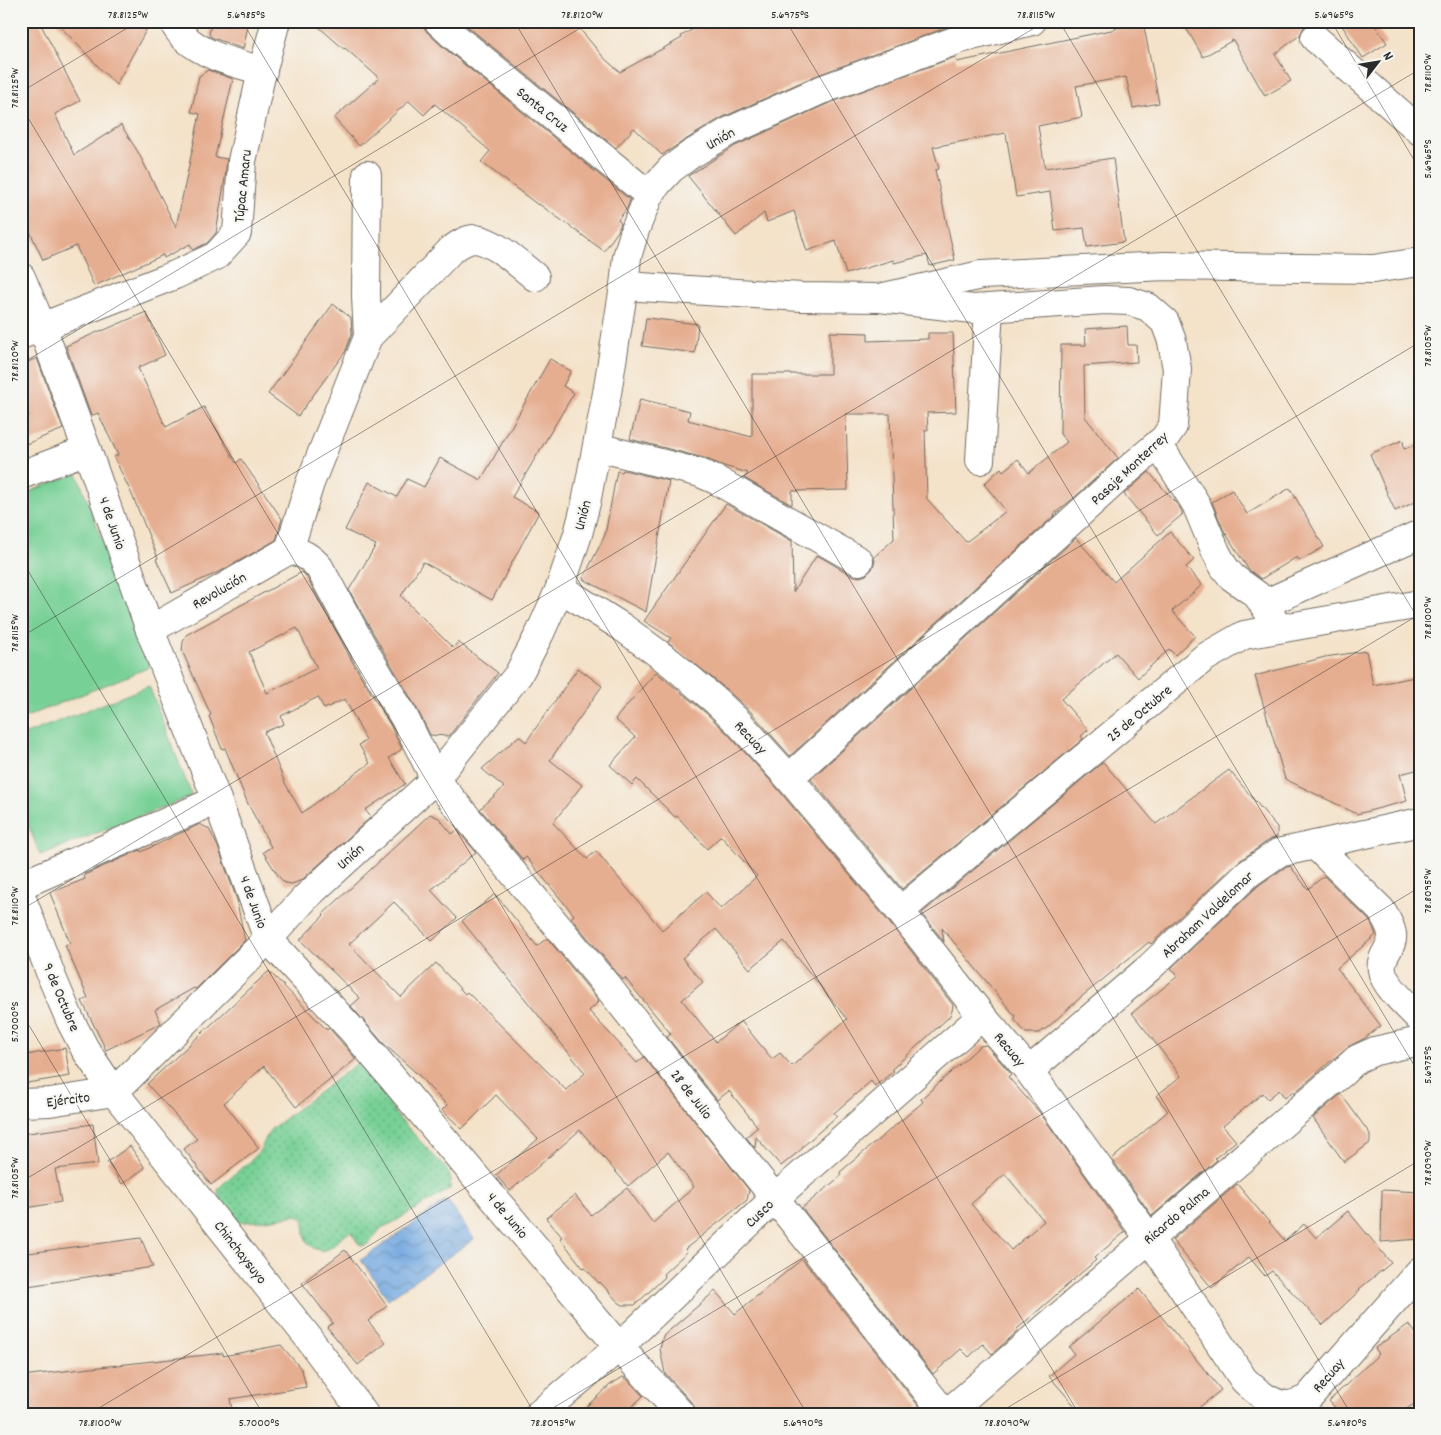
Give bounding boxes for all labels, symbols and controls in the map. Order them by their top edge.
text: 78.8125°W [108,7,148,24]
text: 5.6985°S [227,7,265,24]
text: 78.8120°W [561,7,603,24]
text: 5.6975°S [771,7,809,24]
text: 78.8115°W [1017,7,1055,24]
text: 5.6965°S [1314,7,1354,24]
north arrow [1354,38,1404,88]
text: N [1377,48,1398,65]
text: 78.8110°W [1420,54,1437,92]
text: 78.8125°W [7,68,24,108]
street label: Santa Cruz [511,83,573,139]
street label: Unión [702,123,740,157]
text: 5.6965°S [1420,139,1437,179]
street label: Túpac Amaru [229,149,259,224]
text: 78.8105°W [1420,325,1437,367]
text: 78.8120°W [7,340,24,382]
street label: Pasaje Monterrey [1086,427,1175,511]
street label: 4 de Junio [92,494,131,554]
street label: Unión [569,498,599,533]
street label: Revolución [189,567,251,616]
text: 78.8100°W [1420,597,1437,639]
text: 78.8115°W [7,614,24,652]
street label: 25 de Octubre [1103,680,1178,748]
street label: Recuay [728,716,772,761]
street label: Unión [333,839,370,876]
street label: Abraham Valdelomar [1157,866,1260,964]
text: 78.8095°W [1420,869,1437,913]
street label: 4 de Junio [232,873,272,933]
text: 78.8110°W [7,887,24,925]
street label: 9 de Octubre [36,960,85,1036]
text: 5.7000°S [7,1002,24,1042]
street label: Recuay [987,1028,1030,1073]
text: 5.6975°S [1420,1046,1437,1084]
street label: 28 de Julio [664,1066,717,1125]
street label: Ejército [45,1087,92,1115]
text: 78.8090°W [1420,1140,1437,1186]
text: 78.8105°W [7,1157,24,1199]
street label: Ricardo Palma [1139,1182,1216,1251]
street label: 4 de Junio [480,1188,533,1245]
street label: Cusco [741,1195,780,1234]
street label: Chinchaysuyo [208,1217,272,1290]
street label: Recuay [1308,1353,1351,1398]
text: 78.8100°W [79,1415,121,1432]
text: 5.7000°S [239,1415,279,1432]
text: 78.8095°W [531,1415,575,1432]
text: 5.6990°S [783,1415,823,1432]
text: 78.8090°W [984,1415,1030,1432]
text: 5.6980°S [1327,1415,1367,1432]

